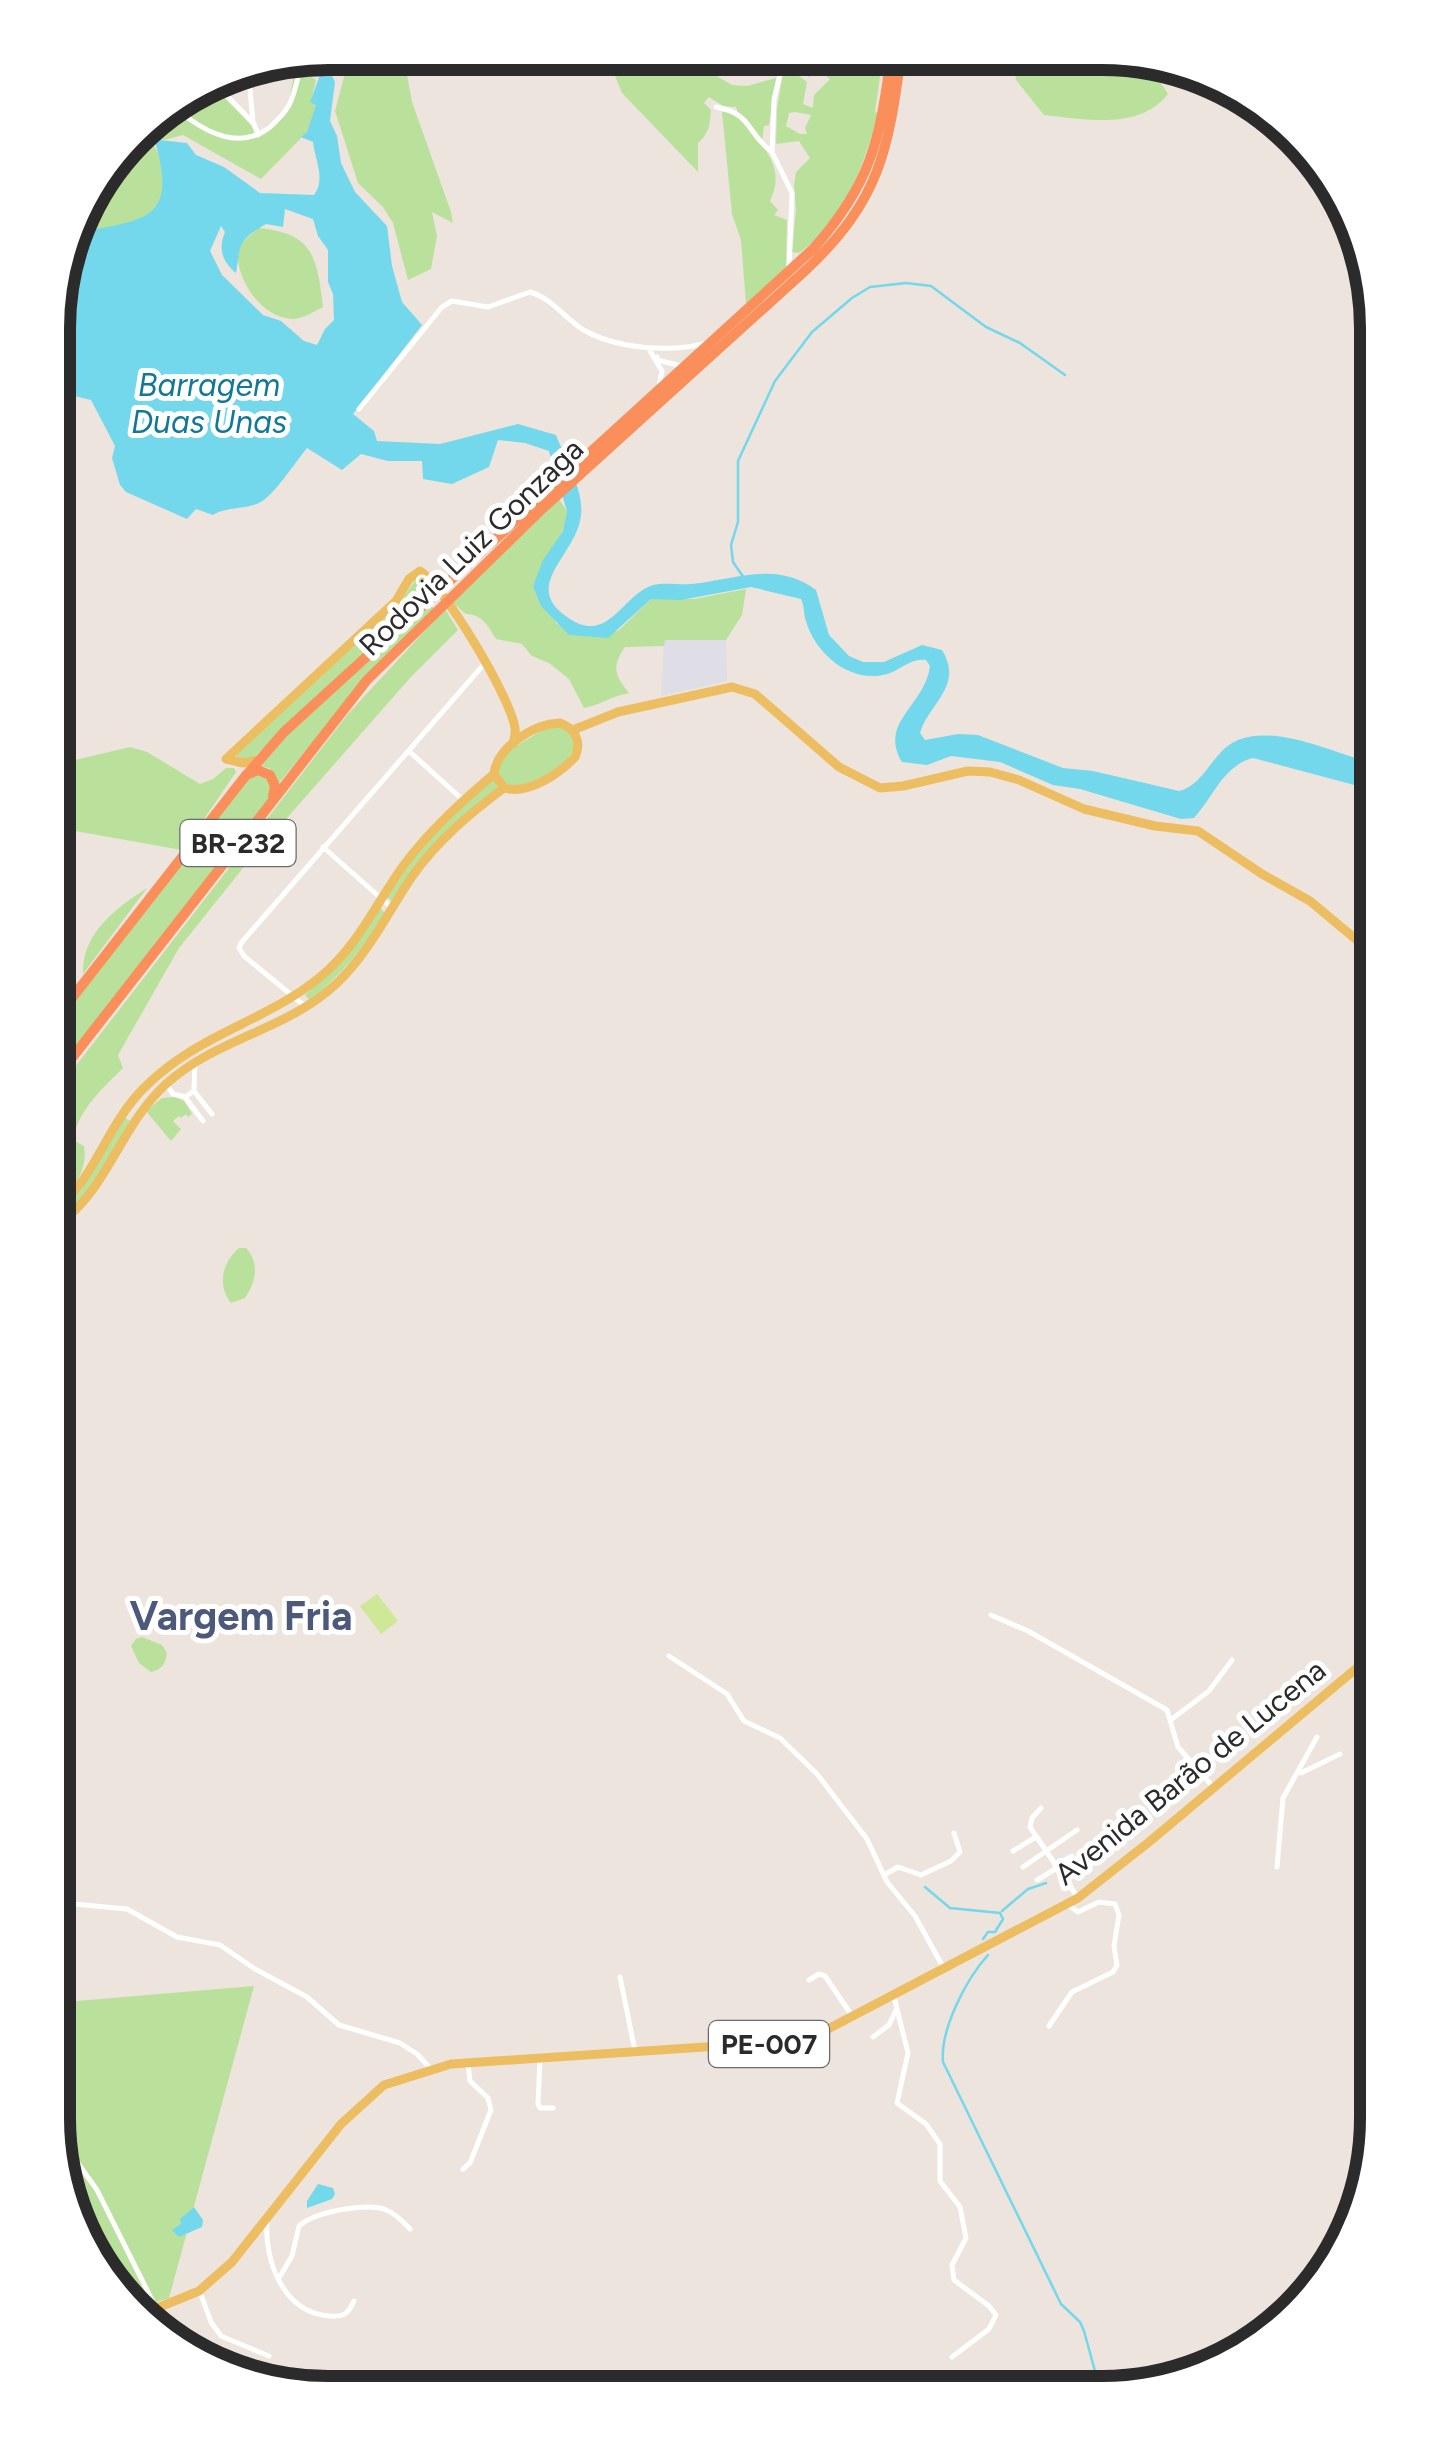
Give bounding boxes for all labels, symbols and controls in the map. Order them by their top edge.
water label: Barragem Duas Unas [131,366,287,441]
street label: Rodovia Luiz Gonzaga [351,430,591,664]
road number: BR-232 [180,820,296,866]
district label: Vargem Fria [129,1592,353,1640]
street label: Avenida Barão de Lucena [1047,1651,1333,1893]
road number: PE-007 [709,2021,829,2067]

